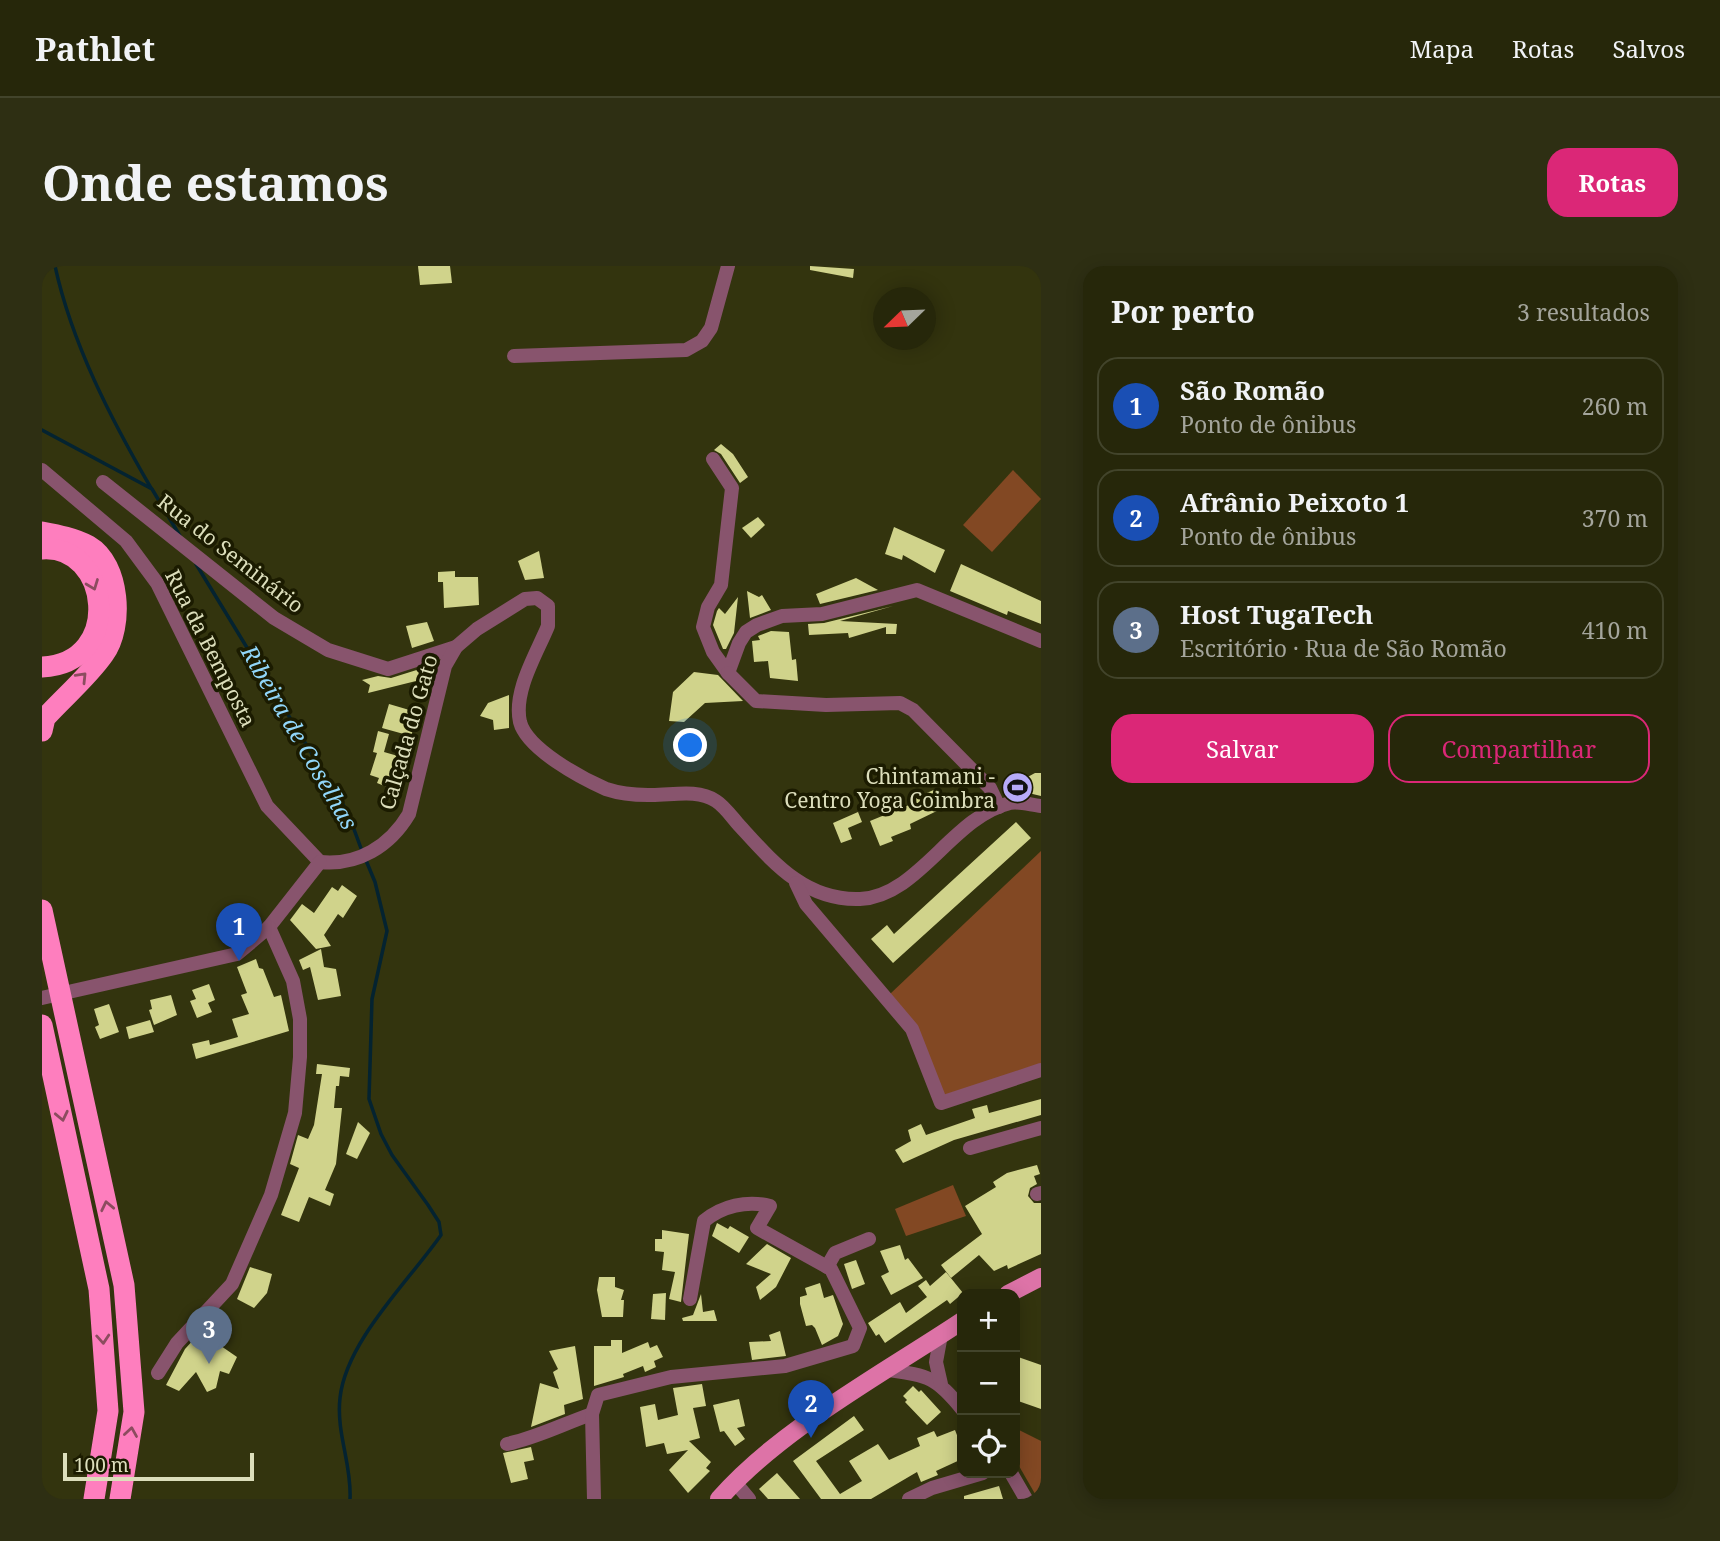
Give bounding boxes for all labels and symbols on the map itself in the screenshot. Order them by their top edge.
north arrow [873,287,936,350]
street label: Rua do Seminário [152,487,310,619]
street label: Rua da Bemposta [159,565,263,731]
one-way arrow [85,578,99,590]
water label: Ribeira de Coselhas [234,638,366,835]
street label: Calçada do Gato [372,651,444,813]
one-way arrow [73,673,86,686]
your location [673,728,707,762]
place label: Chintamani - Centro Yoga Coimbra [784,762,995,814]
sports icon: Chintamani - Centro Yoga Coimbra [1001,771,1035,805]
pin: 1 [216,903,262,961]
one-way arrow [53,1110,68,1122]
one-way arrow [101,1200,116,1212]
pin: 3 [186,1306,232,1364]
one-way arrow [95,1334,110,1345]
pin: 2 [788,1380,834,1438]
one-way arrow [123,1426,138,1437]
scale bar [63,1450,254,1482]

